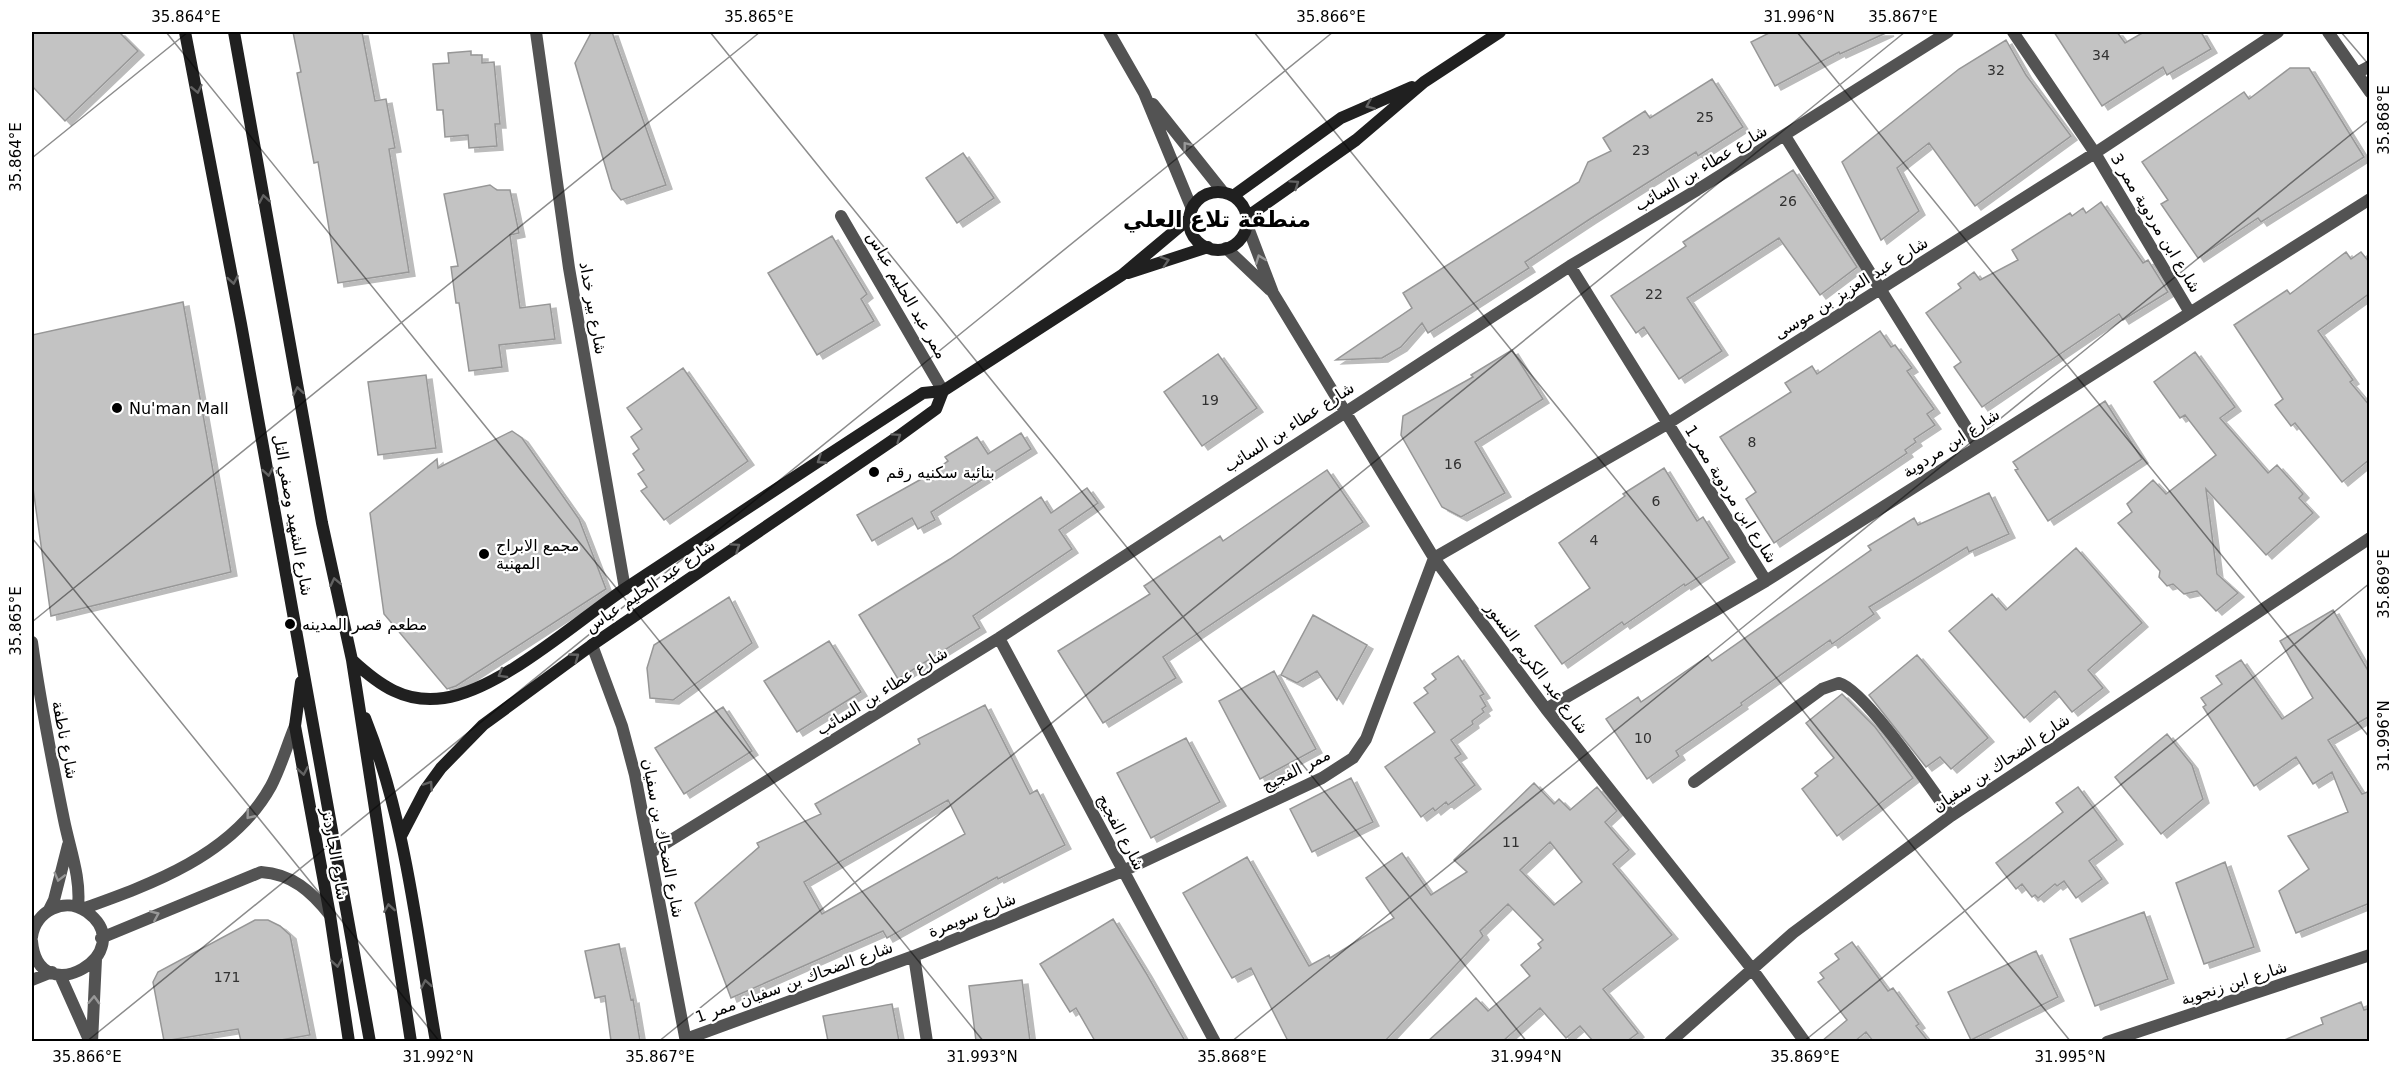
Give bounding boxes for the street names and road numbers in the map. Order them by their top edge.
street label: شارع عطاء بن السائب [1631,121,1771,216]
street label: شارع ابن مردوية ممر 3 [2106,150,2205,297]
street label: ممر عبد الحليم عباس [862,228,951,363]
street label: شارع عبد العزيز بن موسى [1770,233,1932,344]
street label: شارع بير خداد [575,260,610,356]
street label: شارع عطاء بن السائب [1220,378,1358,477]
street label: شارع ابن مردوية [1899,405,2004,482]
street label: شارع ابن مردوية ممر 1 [1680,422,1781,567]
street label: شارع الشهيد وصفي التل [268,433,317,598]
street label: شارع عبد الحليم عباس [581,535,719,637]
street label: شارع عبد الكريم النسور [1480,598,1593,738]
street label: شارع عطاء بن السائب [813,643,952,740]
street label: شارع ناطفة [47,699,82,781]
street label: شارع الضحاك بن سفيان [1929,710,2074,817]
street label: ممر الفجيج [1258,745,1334,796]
street label: شارع الضحاك بن سفيان [637,757,688,920]
street label: شارع الفجيج [1092,791,1149,874]
street label: شارع الجاردنز [316,805,352,902]
street label: شارع سويمرة [925,889,1019,942]
street label: شارع الضحاك بن سفيان ممر 1 [693,937,896,1028]
street label: شارع ابن زنجوية [2178,957,2290,1010]

